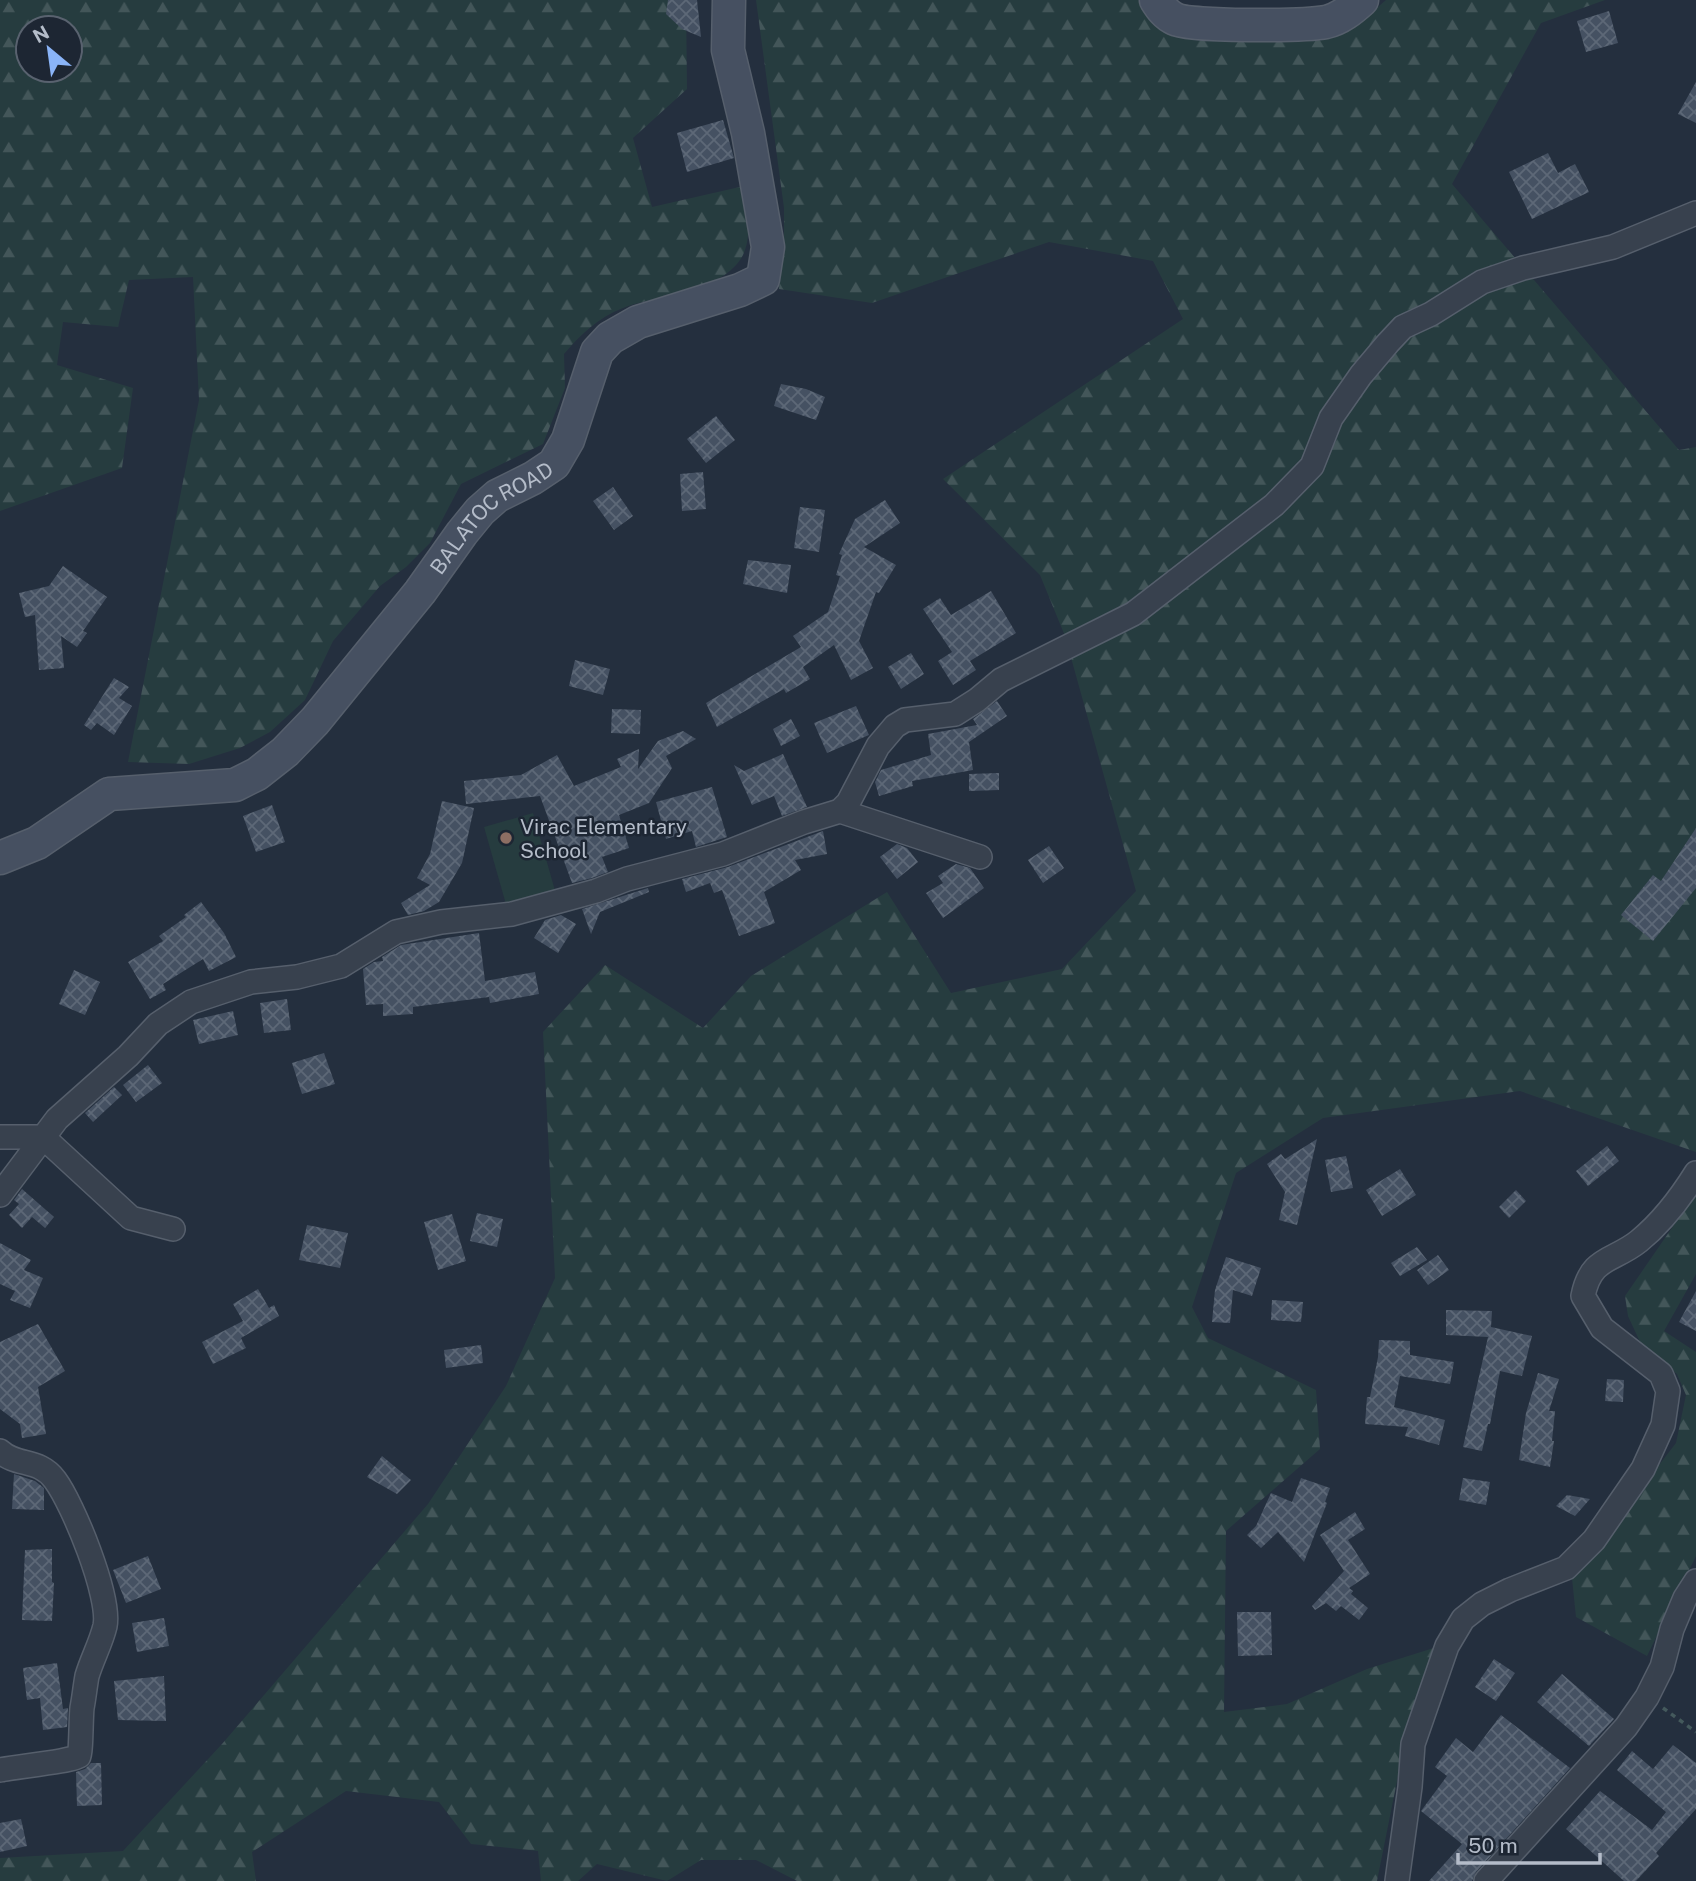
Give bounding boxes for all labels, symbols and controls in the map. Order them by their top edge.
north arrow [14,14,84,84]
text: N [29,21,53,47]
street label: BALATOC ROAD [424,456,558,579]
place label: Virac Elementary School [520,814,687,863]
marker: Virac Elementary School [498,830,514,846]
scale bar [1458,1822,1600,1866]
text: 50 m [1468,1833,1518,1858]

